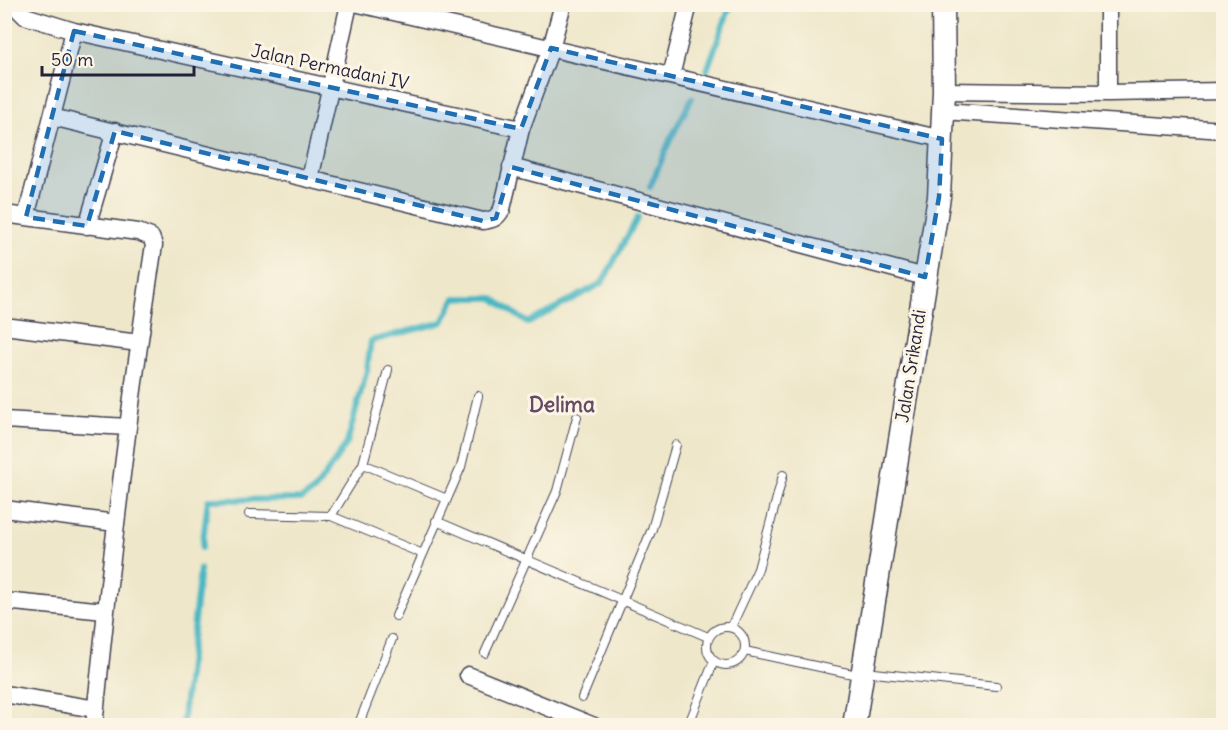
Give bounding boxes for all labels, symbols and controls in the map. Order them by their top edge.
scale bar [42,39,194,77]
street label: Jalan Permadani IV [249,39,411,94]
text: 50 m [51,48,93,71]
street label: Jalan Srikandi [890,308,931,424]
district label: Delima [529,391,595,418]

